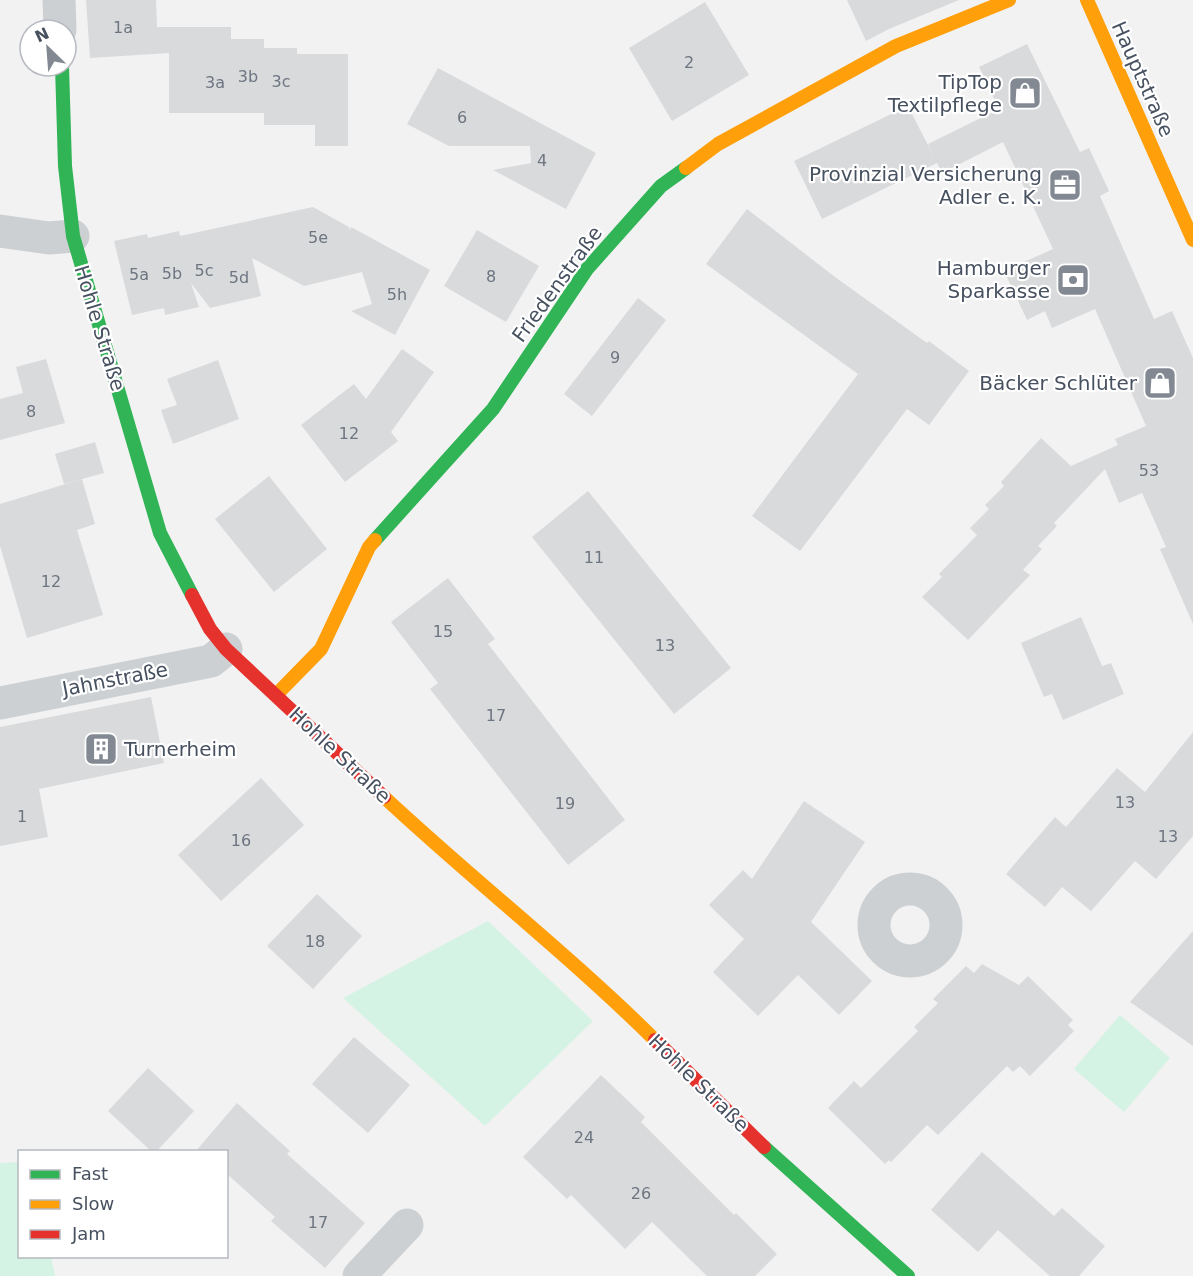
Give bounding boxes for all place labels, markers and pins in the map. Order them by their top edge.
place label: TipTop Textilpflege [887,70,1002,117]
shop icon: TipTop Textilpflege [1007,75,1043,111]
place label: Provinzial Versicherung Adler e. K. [809,162,1042,209]
office icon: Provinzial Versicherung Adler e. K. [1047,167,1083,203]
place label: Hamburger Sparkasse [937,256,1051,303]
bank icon: Hamburger Sparkasse [1055,262,1091,298]
shop icon: Bäcker Schlüter [1142,365,1178,401]
place label: Bäcker Schlüter [979,371,1138,395]
building icon: Turnerheim [83,731,119,767]
place label: Turnerheim [123,737,237,761]

